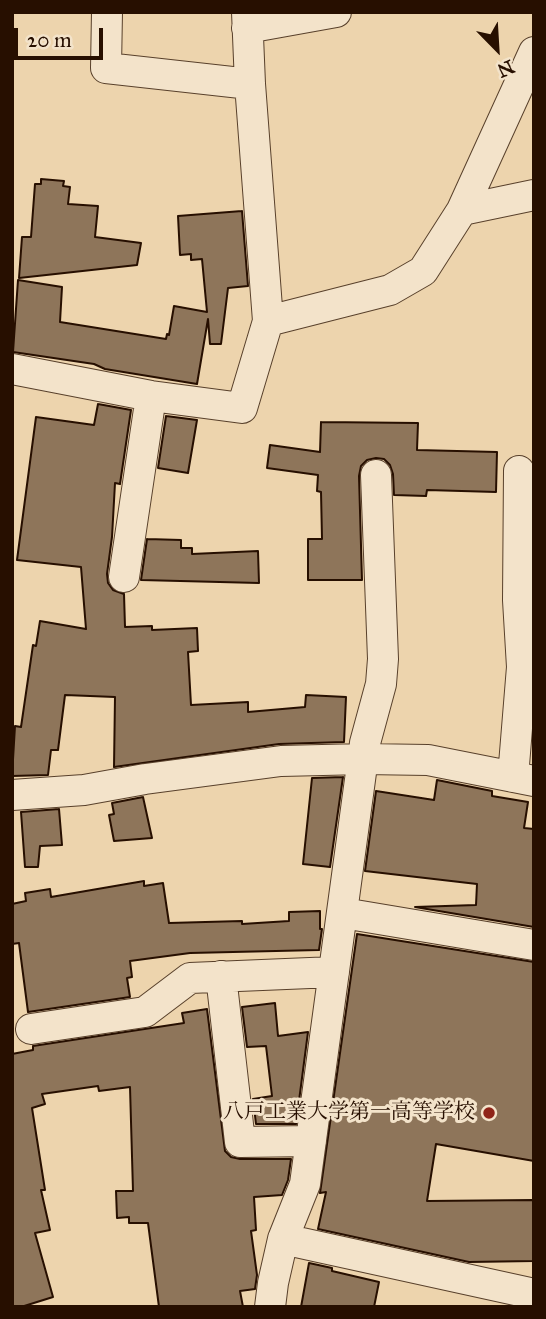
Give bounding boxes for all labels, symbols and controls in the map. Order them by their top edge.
scale bar [18,14,107,58]
north arrow [462,14,532,84]
text: 20 m [27,27,72,53]
text: N [494,55,518,82]
place label: 八戸工業大学第一高等学校 [223,1100,475,1126]
marker: 八戸工業大学第一高等学校 [481,1105,497,1121]

